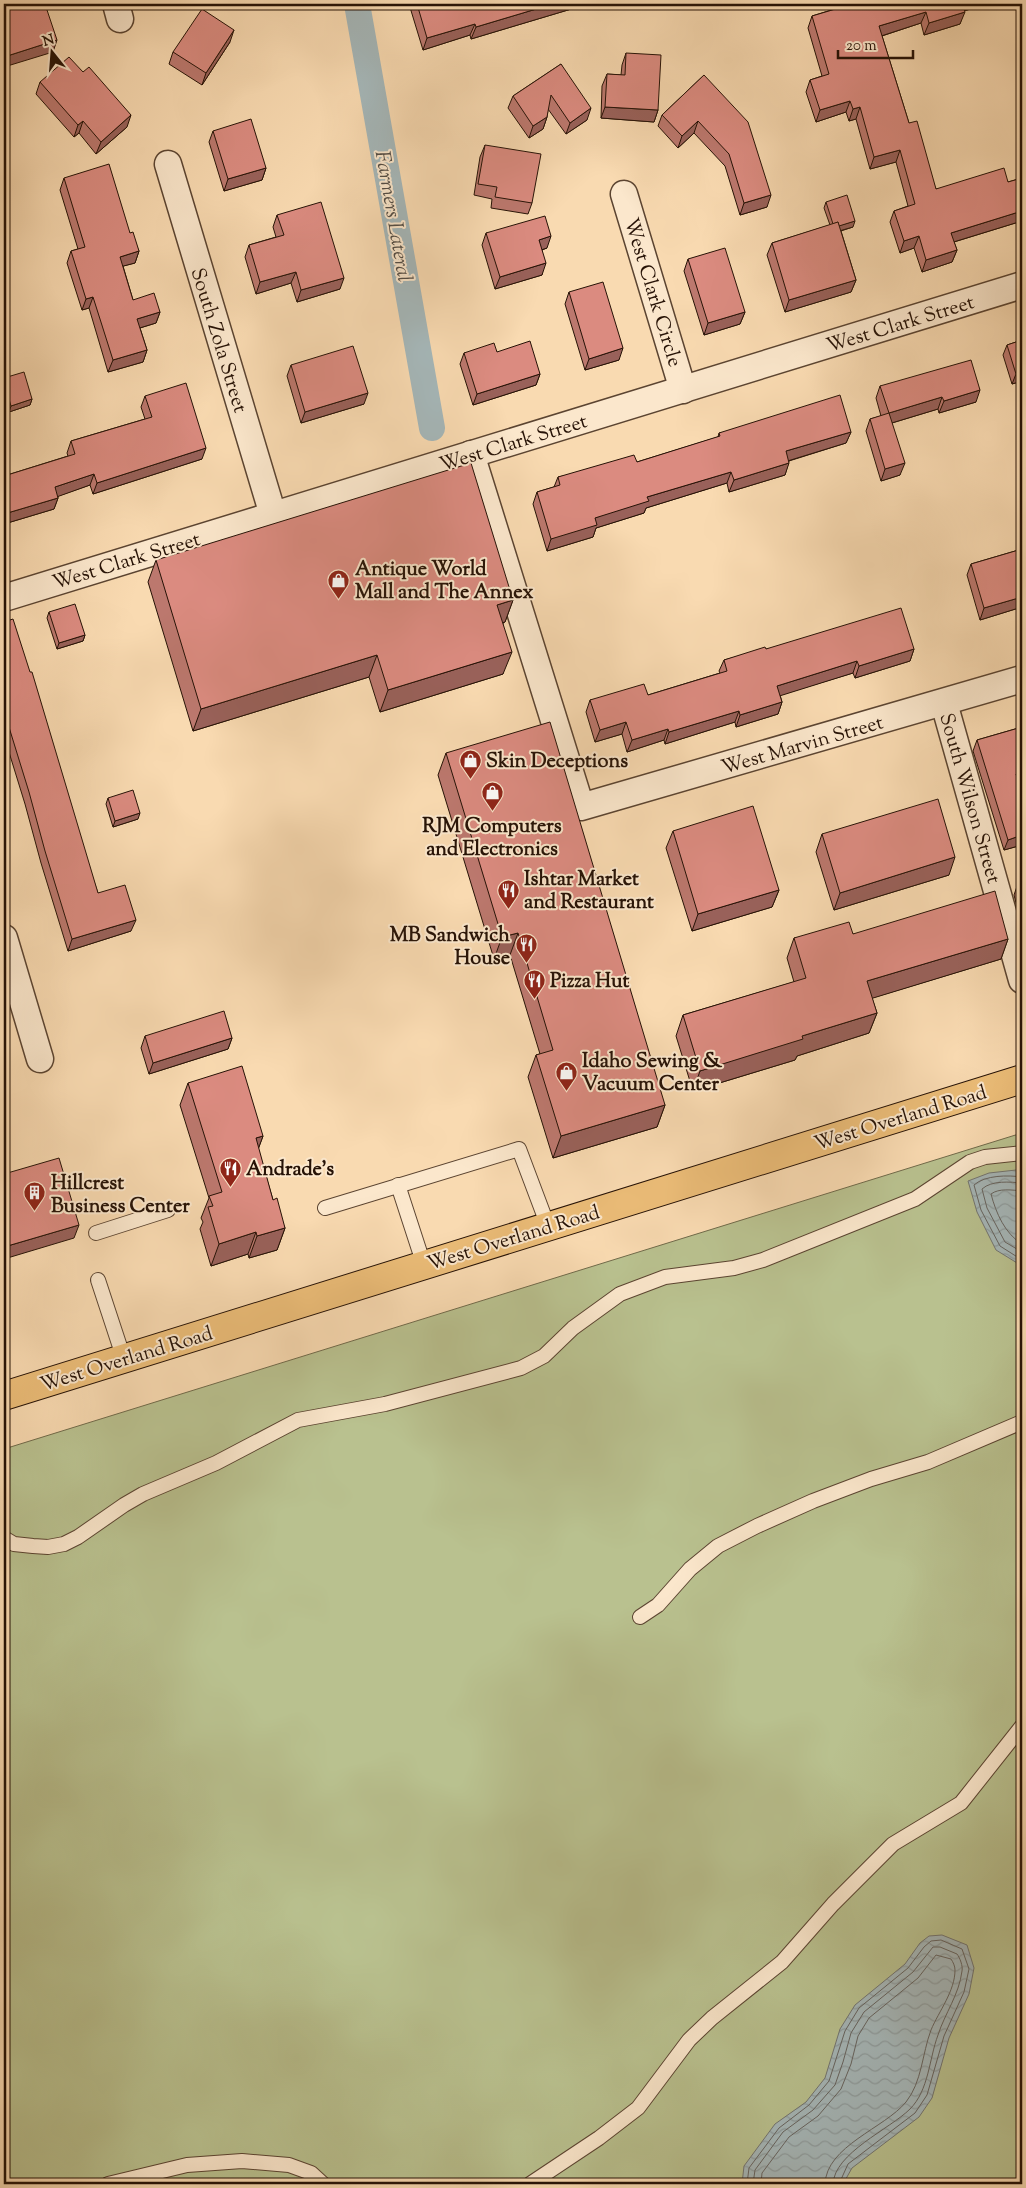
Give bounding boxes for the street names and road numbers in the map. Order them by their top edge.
street label: West Clark Circle [615,215,688,371]
street label: South Zola Street [182,265,253,417]
street label: West Clark Street [823,289,978,362]
street label: West Clark Street [436,408,591,481]
street label: West Clark Street [49,526,204,599]
street label: West Marvin Street [718,709,887,783]
street label: South Wilson Street [930,710,1007,887]
street label: West Overland Road [811,1079,991,1159]
street label: West Overland Road [424,1199,604,1279]
street label: West Overland Road [37,1320,217,1400]

